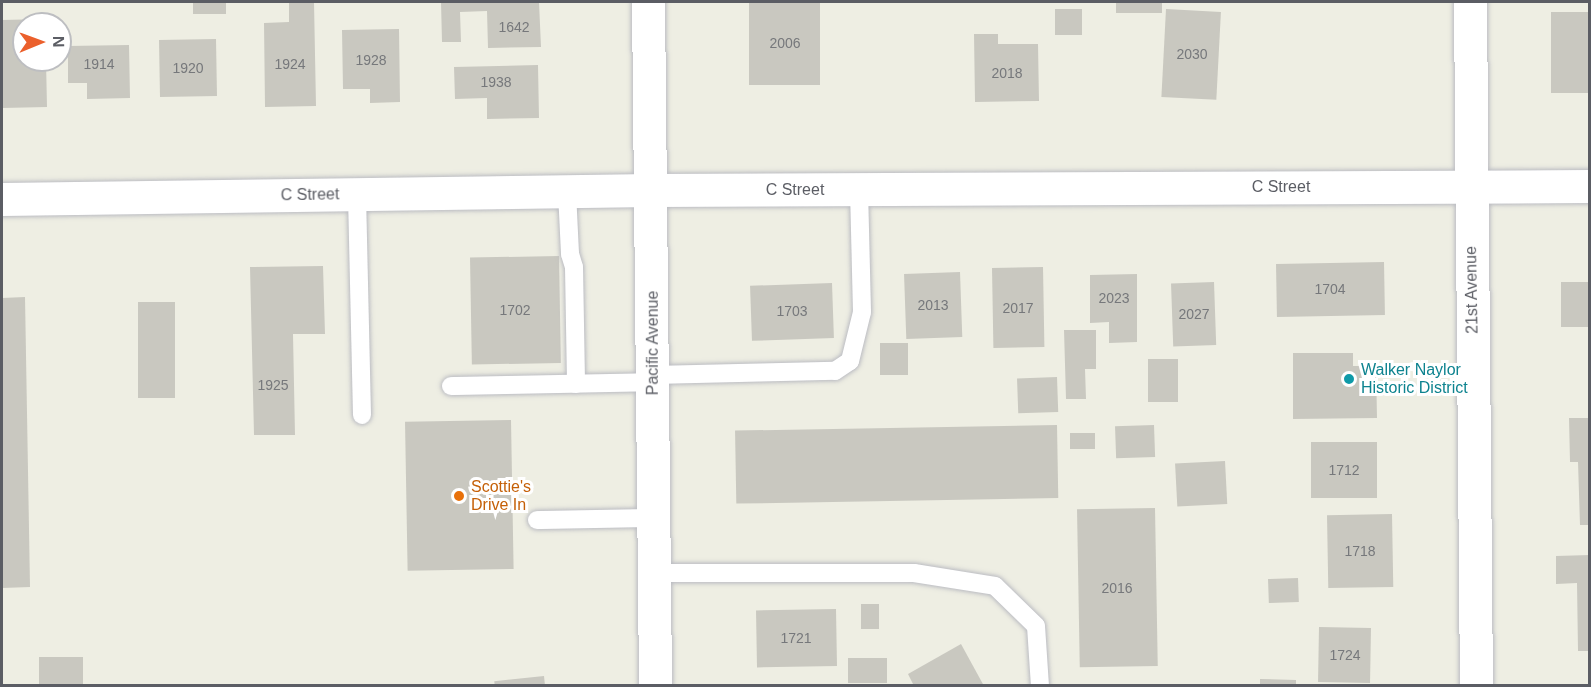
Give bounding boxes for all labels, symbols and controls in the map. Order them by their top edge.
north arrow [12,12,72,72]
house number: 1642 [498,19,530,35]
house number: 2006 [769,35,801,51]
text: N [50,36,67,48]
house number: 2030 [1176,46,1208,62]
house number: 1928 [355,52,387,68]
house number: 1914 [83,56,115,72]
house number: 1924 [274,56,306,72]
house number: 1920 [172,60,204,76]
house number: 2018 [991,65,1023,81]
house number: 1938 [480,74,512,90]
street label: C Street [1252,177,1310,197]
street label: C Street [766,180,824,200]
street label: C Street [280,185,340,205]
street label: 21st Avenue [1462,246,1482,334]
house number: 1704 [1314,281,1346,297]
street label: Pacific Avenue [643,290,663,396]
house number: 2023 [1098,290,1130,306]
house number: 2013 [917,297,949,313]
house number: 2017 [1002,300,1034,316]
house number: 1702 [499,302,531,318]
house number: 1703 [776,303,808,319]
house number: 2027 [1178,306,1210,322]
place label: Walker Naylor Historic District [1361,360,1468,398]
marker: Walker Naylor Historic District [1342,372,1356,386]
house number: 1925 [257,377,289,393]
house number: 1712 [1328,462,1360,478]
place label: Scottie's Drive In [471,477,531,515]
marker: Scottie's Drive In [452,489,466,503]
house number: 1718 [1344,543,1376,559]
house number: 2016 [1101,580,1133,596]
house number: 1721 [780,630,812,646]
house number: 1724 [1329,647,1361,663]

